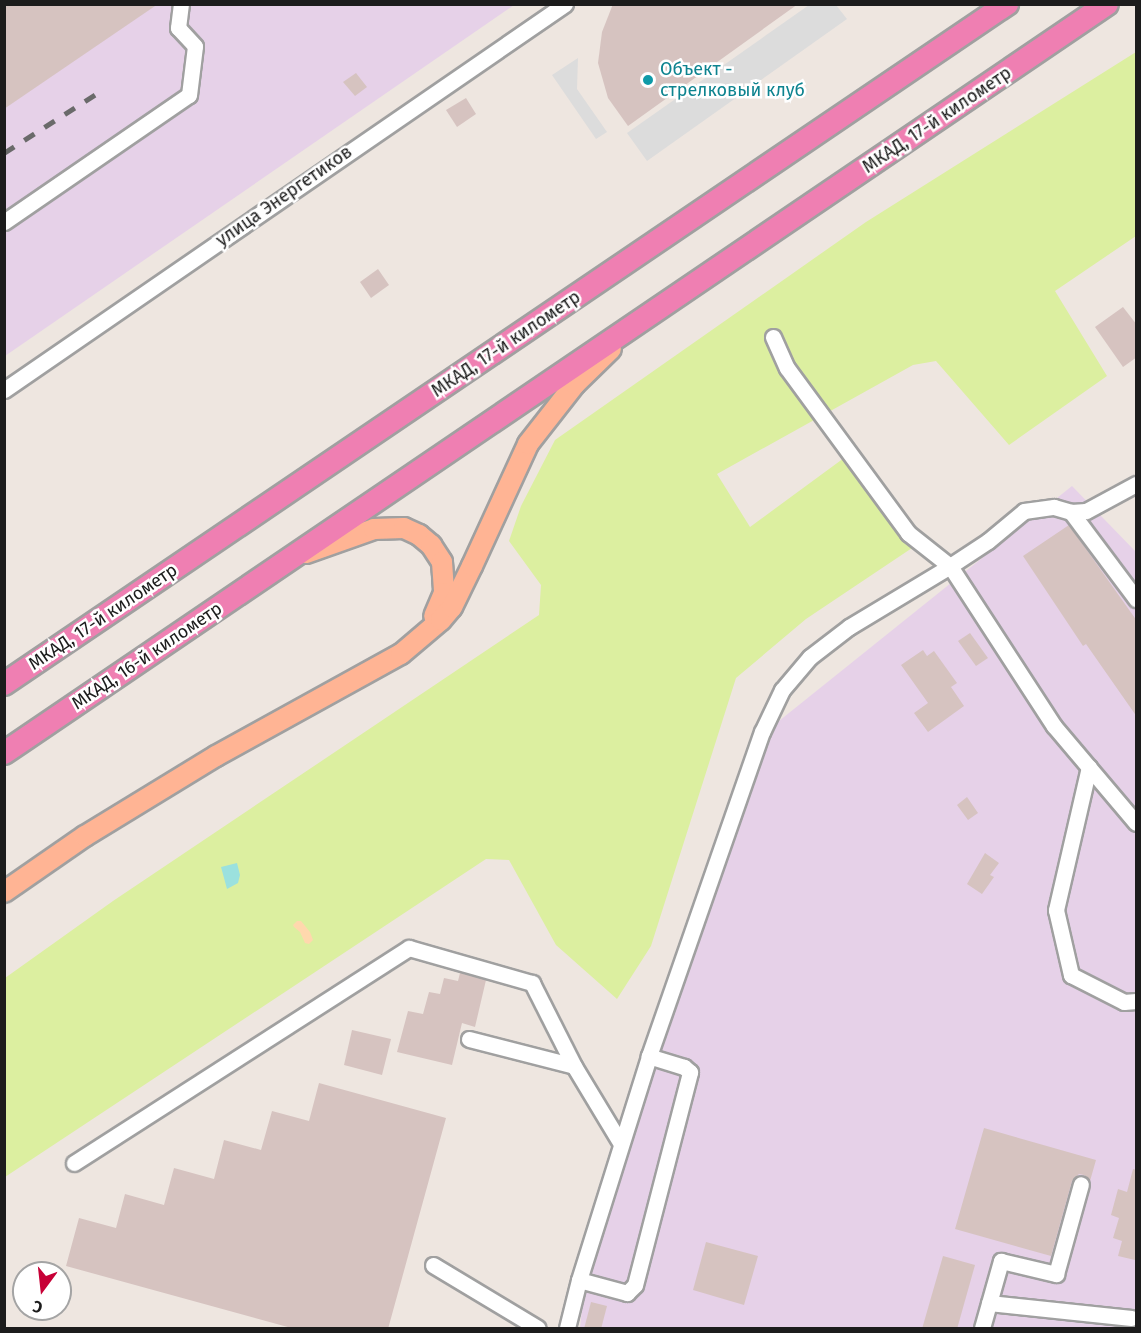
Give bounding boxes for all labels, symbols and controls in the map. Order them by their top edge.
place label: Объект - стрелковый клуб [660,59,805,101]
street label: МКАД, 17-й километр [858,62,1016,178]
marker: Объект - стрелковый клуб [641,73,655,87]
street label: улица Энергетиков [212,141,356,251]
street label: МКАД, 17-й километр [427,286,585,402]
street label: МКАД, 17-й километр [24,559,182,675]
street label: МКАД, 16-й километр [68,598,226,714]
north arrow [12,1261,72,1321]
text: С [31,1297,45,1317]

